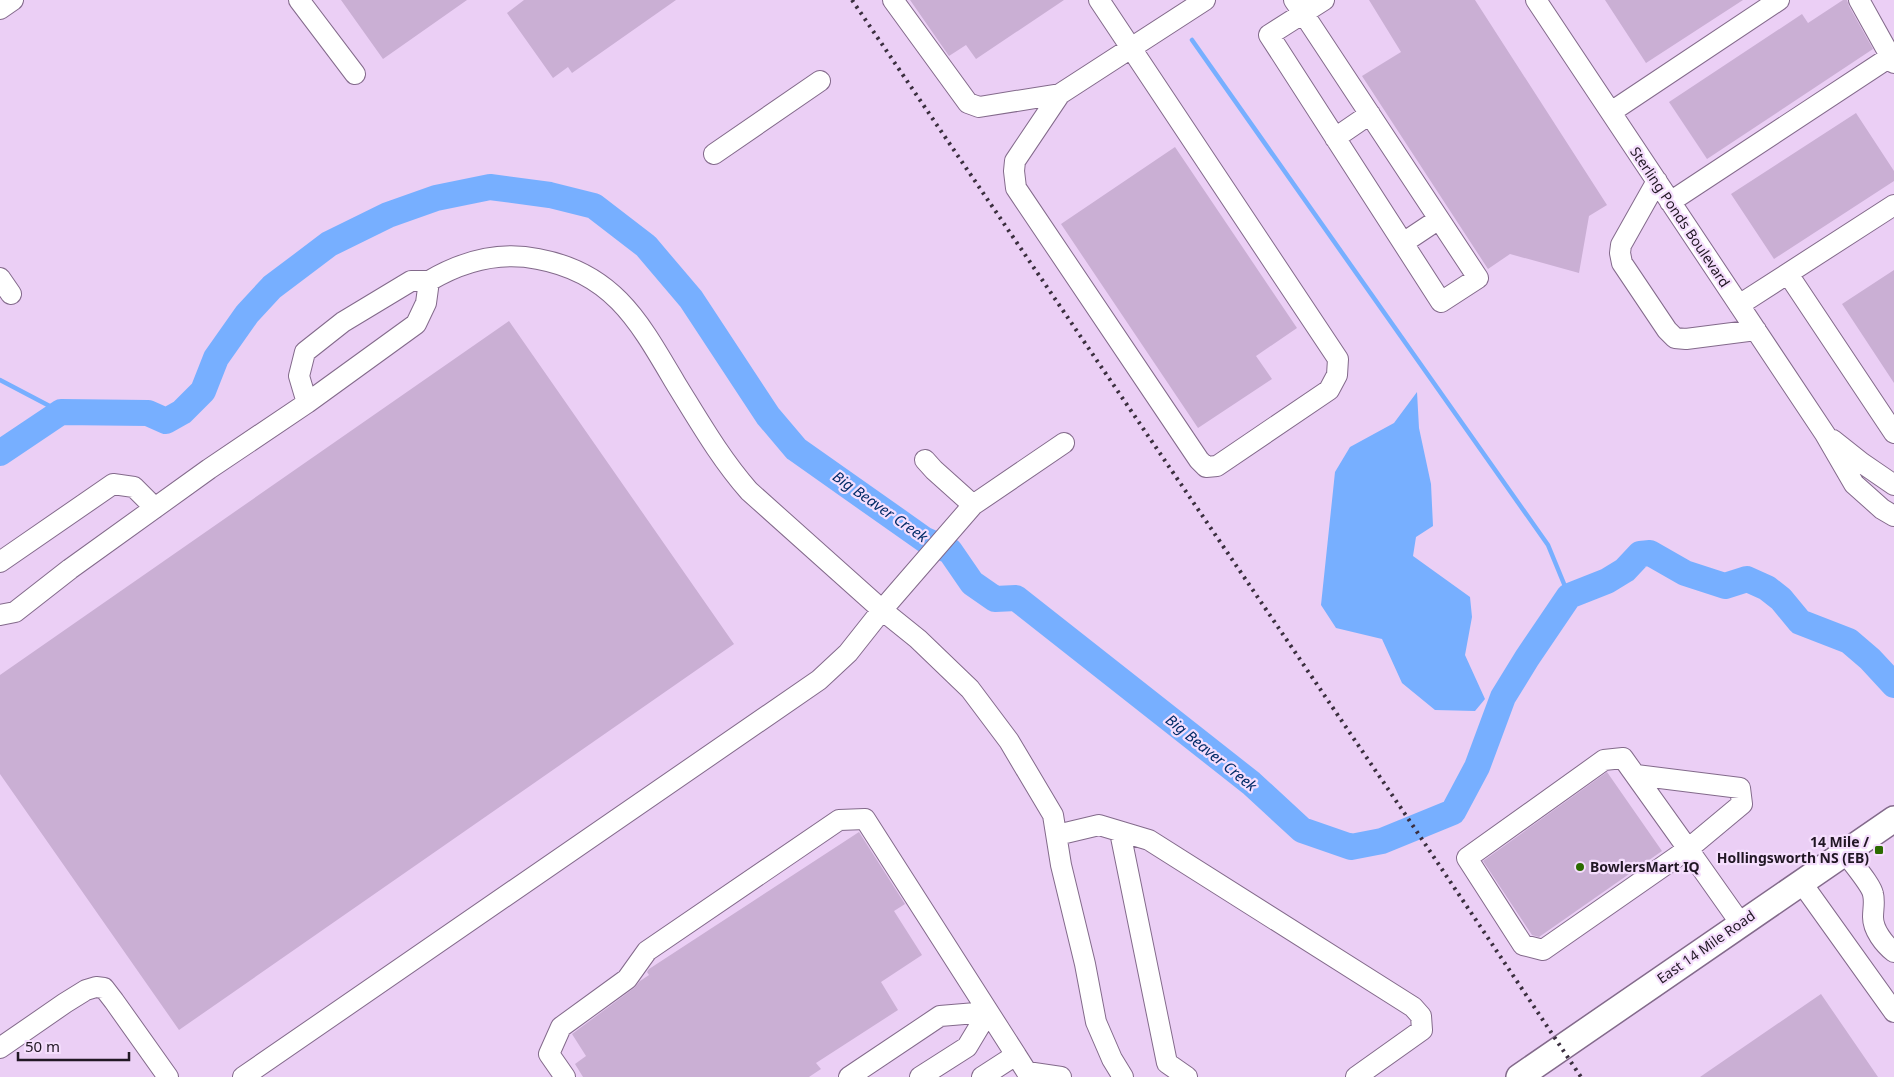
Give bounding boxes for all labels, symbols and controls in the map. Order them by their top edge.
street label: Sterling Ponds Boulevard [1626,143,1735,291]
water label: Big Beaver Creek [829,466,933,547]
water label: Big Beaver Creek [1162,709,1262,795]
place label: 14 Mile / Hollingsworth NS (EB) [1717,832,1869,867]
marker: 14 Mile / Hollingsworth NS (EB) [1873,844,1885,856]
place label: BowlersMart IQ [1590,857,1700,876]
marker: BowlersMart IQ [1574,861,1586,873]
street label: East 14 Mile Road [1653,906,1759,988]
scale bar [18,1030,129,1062]
text: 50 m [25,1036,60,1056]

